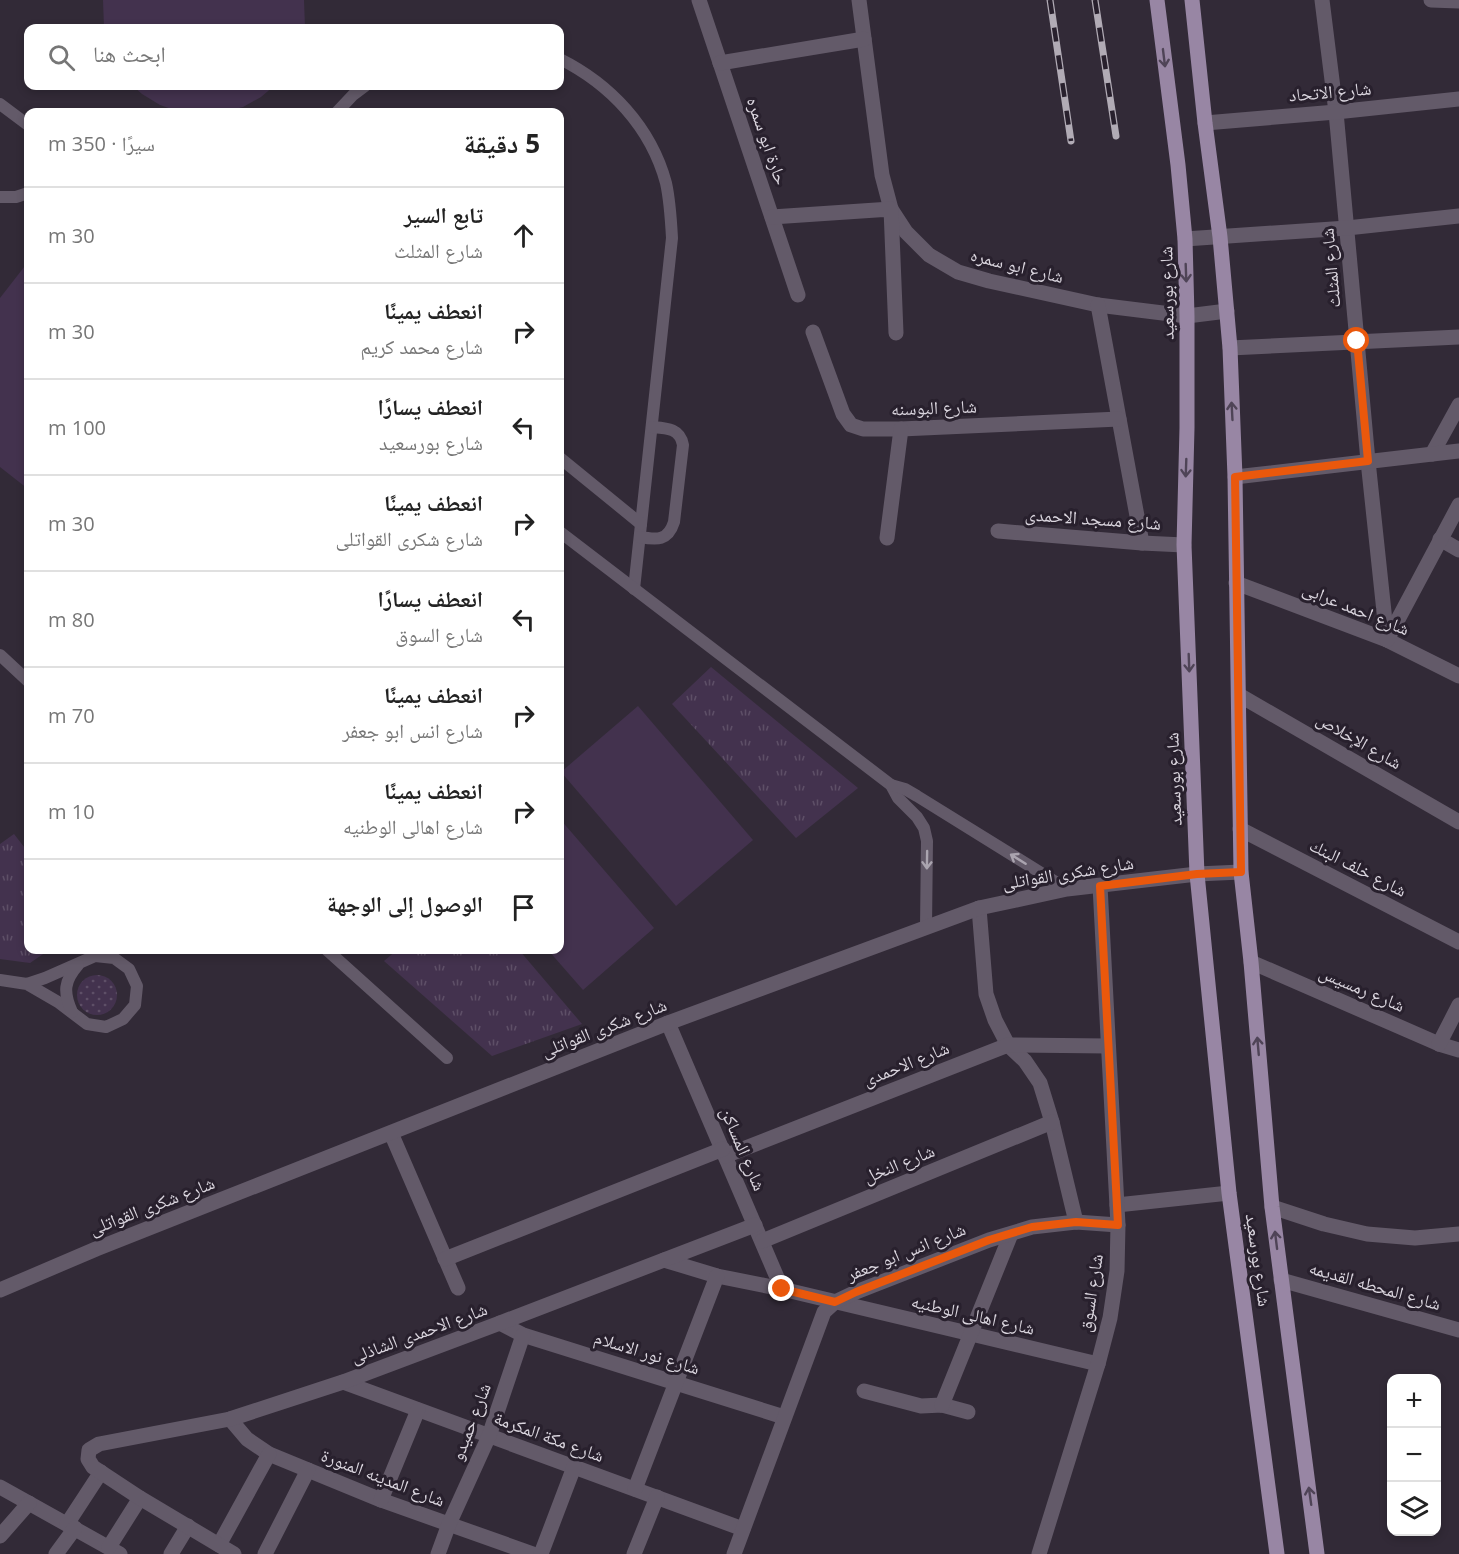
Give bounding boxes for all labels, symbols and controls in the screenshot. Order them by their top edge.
search box [24,24,564,90]
text: ابحث هنا [93,38,166,68]
icon: search [45,41,78,74]
one-way arrow [1159,48,1170,67]
street label: شارع الاتحاد [1288,75,1372,107]
street label: حارة ابو سمره [742,94,794,188]
text: 5 دقيقة [464,125,540,161]
text: سيرًا · 350 m [48,130,155,157]
text: تابع السير [404,199,483,229]
icon: ahead [507,219,540,252]
text: 30 m [48,222,95,249]
street label: شارع المثلث [1315,227,1345,309]
text: شارع المثلث [394,237,483,264]
street label: شارع ابو سمره [968,242,1066,288]
street label: شارع بورسعيد [1153,246,1179,340]
one-way arrow [1180,262,1192,282]
text: انعطف يمينًا [384,295,483,325]
icon: right [507,315,540,348]
text: 30 m [48,318,95,345]
route start [1343,327,1369,353]
text: شارع محمد كريم [361,333,483,360]
text: انعطف يسارًا [378,391,483,421]
street label: شارع البوسنه [891,394,977,420]
one-way arrow [1227,402,1238,422]
icon: left [507,411,540,444]
text: 100 m [48,414,106,441]
text: شارع بورسعيد [379,429,483,456]
one-way arrow [1181,457,1192,477]
text: انعطف يمينًا [384,487,483,517]
street label: شارع مسجد الاحمدى [1024,501,1162,535]
icon: right [507,507,540,540]
text: 30 m [48,510,95,537]
text: شارع شكرى القواتلى [335,525,483,552]
street label: شارع احمد عرابى [1299,576,1413,640]
text: انعطف يسارًا [378,583,483,613]
icon: left [507,603,540,636]
text: 80 m [48,606,95,633]
text: شارع السوق [395,621,483,648]
one-way arrow [1183,652,1194,672]
text: انعطف يمينًا [384,679,483,709]
icon: right [507,699,540,732]
text: 70 m [48,702,95,729]
street label: شارع الإخلاص [1313,706,1406,774]
text: شارع انس ابو جعفر [342,717,483,744]
street label: شارع بورسعيد [1159,732,1187,826]
text: انعطف يمينًا [384,775,483,805]
icon: right [507,795,540,828]
text: 10 m [48,798,95,825]
text: شارع اهالى الوطنيه [343,813,483,840]
street label: شارع خلف البنك [1306,832,1411,902]
one-way arrow [921,849,933,869]
street label: شارع شكرى القواتلى [1000,850,1135,894]
one-way arrow [1010,852,1027,864]
text: الوصول إلى الوجهة [327,888,483,918]
icon: arrive [507,891,540,924]
street label: شارع رمسيس [1316,959,1409,1017]
street label: شارع شكرى القواتلى [537,992,670,1062]
street label: شارع الاحمدى [859,1035,952,1091]
one-way arrow [1252,1037,1263,1057]
street label: شارع المساكن [716,1103,772,1194]
street label: شارع النخل [859,1138,938,1188]
street label: شارع شكرى القواتلى [85,1170,218,1240]
street label: شارع بورسعيد [1241,1212,1277,1308]
street label: شارع انس ابو جعفر [842,1216,969,1286]
one-way arrow [1270,1231,1281,1251]
street label: شارع السوق [1072,1252,1108,1334]
street label: شارع المحطه القديمه [1307,1255,1444,1315]
route end [768,1275,794,1301]
street label: شارع اهالى الوطنيه [909,1288,1037,1340]
street label: شارع الاحمدى الشاذلى [347,1296,490,1368]
street label: شارع نور الاسلام [591,1325,703,1380]
map controls [1387,1374,1441,1536]
button: + [1387,1374,1441,1428]
street label: شارع حميدو [444,1379,496,1464]
street label: شارع مكة المكرمة [491,1405,608,1467]
button: − [1387,1428,1441,1482]
street label: شارع المدينه المنورة [318,1442,449,1512]
button: layers [1387,1482,1441,1536]
one-way arrow [1304,1487,1315,1506]

